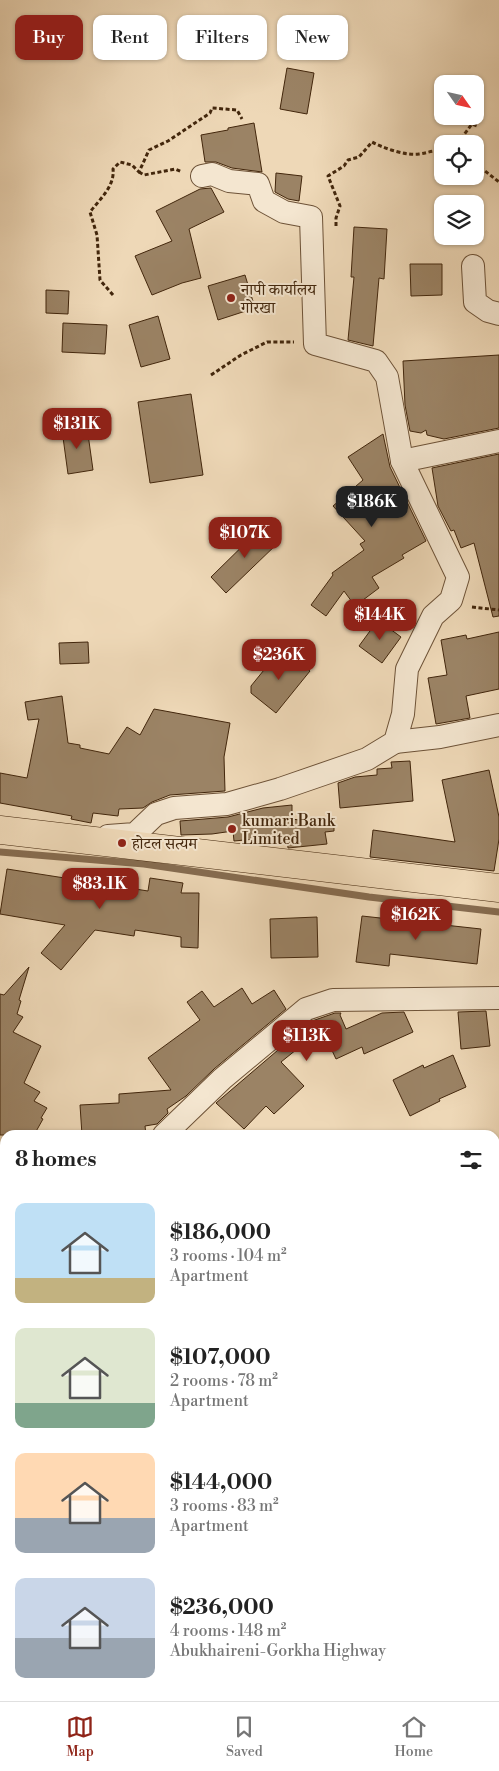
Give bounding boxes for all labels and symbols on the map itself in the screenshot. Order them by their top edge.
north arrow [434,75,484,125]
place label: नापी कार्यालय गोरखा [240,280,317,318]
marker: नापी कार्यालय गोरखा [225,292,237,304]
pin: $131K [42,408,112,450]
pin: $186K [337,486,407,528]
pin: $107K [210,516,280,559]
pin: $144K [345,598,415,641]
pin: $236K [244,638,314,681]
place label: kumari Bank Limited [242,811,337,849]
marker: kumari Bank Limited [226,823,238,835]
place label: होटल सत्यम [131,834,198,854]
marker: होटल सत्यम [116,837,128,849]
pin: $83.1K [59,868,141,910]
pin: $162K [381,898,451,941]
pin: $113K [272,1020,342,1062]

